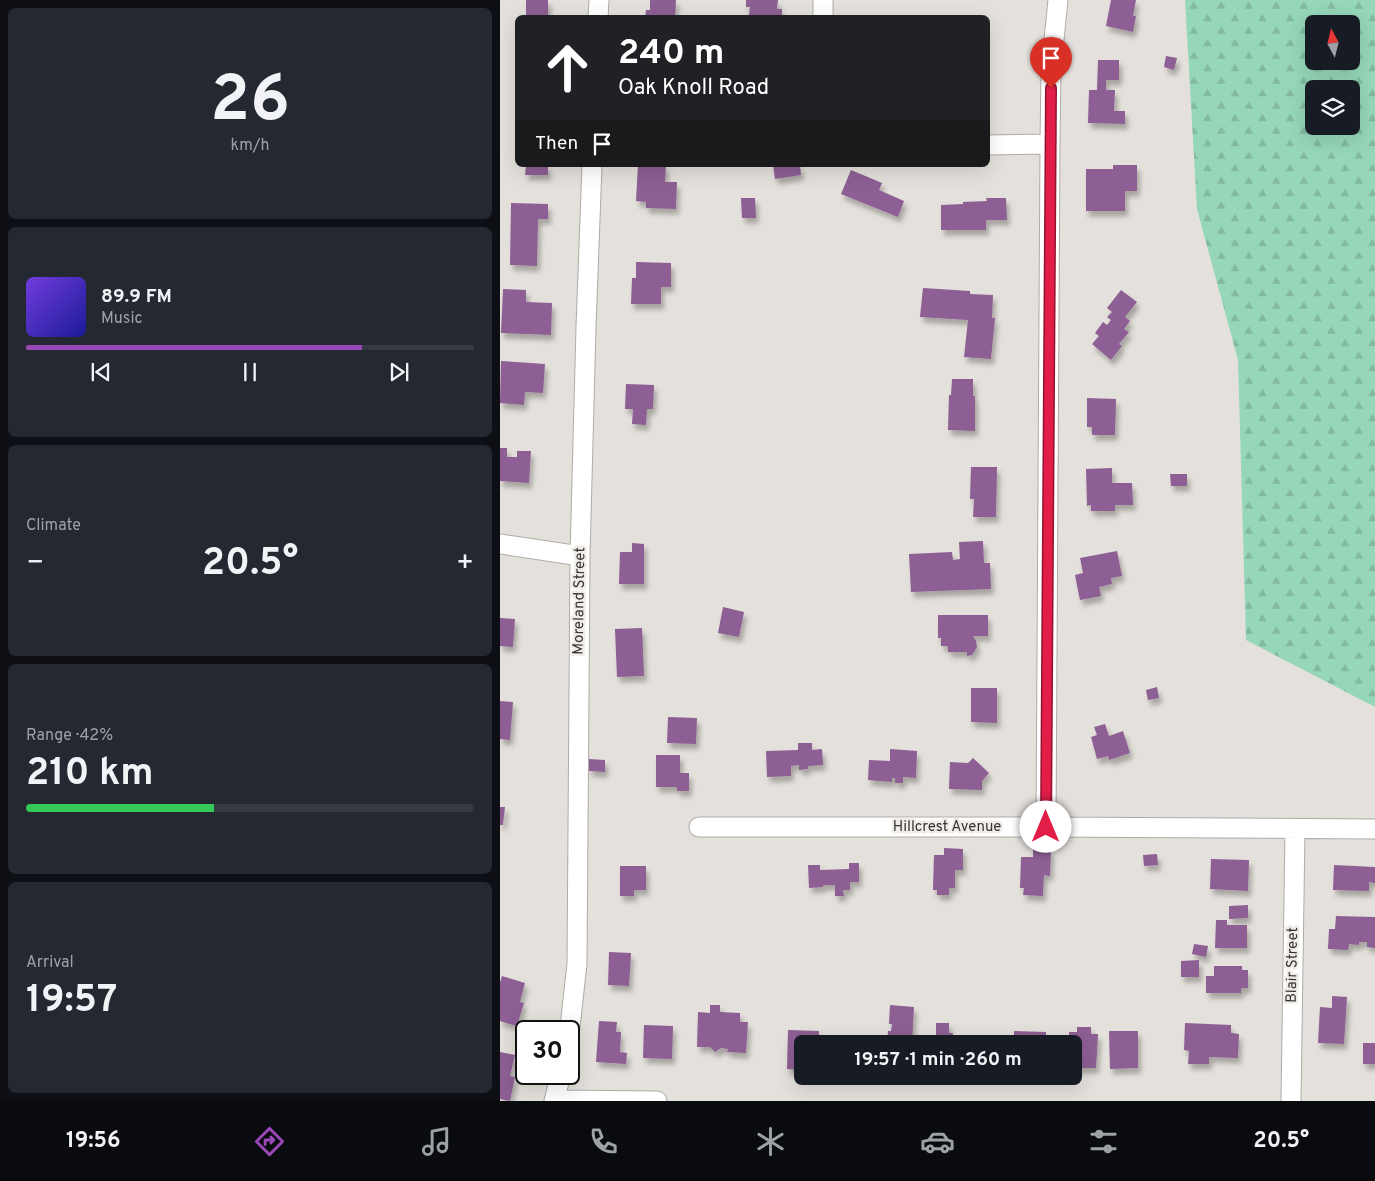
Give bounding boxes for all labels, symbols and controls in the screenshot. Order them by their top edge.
north arrow [1305,15,1360,70]
map controls [1305,15,1360,135]
text: 240 m [618,32,724,76]
icon: ahead [535,35,600,100]
pin [1030,37,1072,88]
icon: arrive [1037,44,1065,72]
text: 26 [210,62,290,144]
text: Oak Knoll Road [618,75,769,102]
button: layers [1305,80,1360,135]
icon: arrive [588,130,616,158]
text: Then [535,132,578,156]
text: km/h [231,136,269,156]
text: 89.9 FM [101,285,172,309]
text: Music [101,309,142,329]
icon: previous [87,358,115,386]
icon: pause [236,358,264,386]
icon: next [385,358,413,386]
text: Climate [26,516,81,536]
text: 20.5° [202,540,298,589]
text: − [26,546,44,582]
text: + [456,546,474,582]
street label: Moreland Street [570,547,590,655]
text: Range · 42% [26,726,113,746]
text: 210 km [26,750,154,799]
position arrow [1019,800,1071,852]
street label: Hillcrest Avenue [893,818,1001,837]
street label: Blair Street [1283,927,1303,1003]
text: Arrival [26,953,74,973]
text: 19:57 [26,977,117,1026]
speed limit sign: 30 [515,1020,580,1085]
text: 19:57 · 1 min · 260 m [854,1048,1022,1072]
icon: directions [252,1124,287,1159]
icon: music [419,1124,454,1159]
icon: phone [586,1124,621,1159]
icon: climate [753,1124,788,1159]
icon: car [920,1124,955,1159]
icon: filters [1086,1124,1121,1159]
text: 19:56 [66,1128,121,1155]
text: 20.5° [1253,1128,1309,1155]

